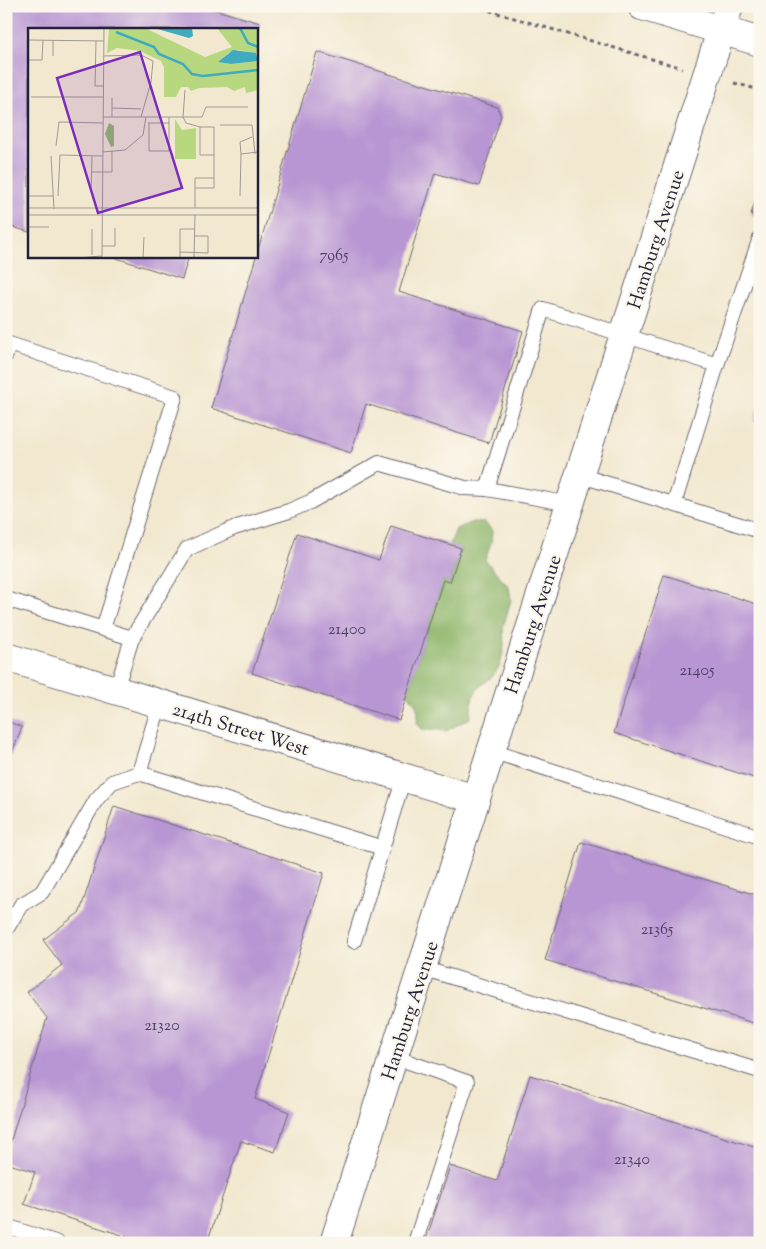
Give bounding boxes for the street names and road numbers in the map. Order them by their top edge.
street label: Hamburg Avenue [622,167,693,313]
street label: Hamburg Avenue [499,552,570,698]
street label: 214th Street West [169,697,312,764]
street label: Hamburg Avenue [376,938,447,1084]

